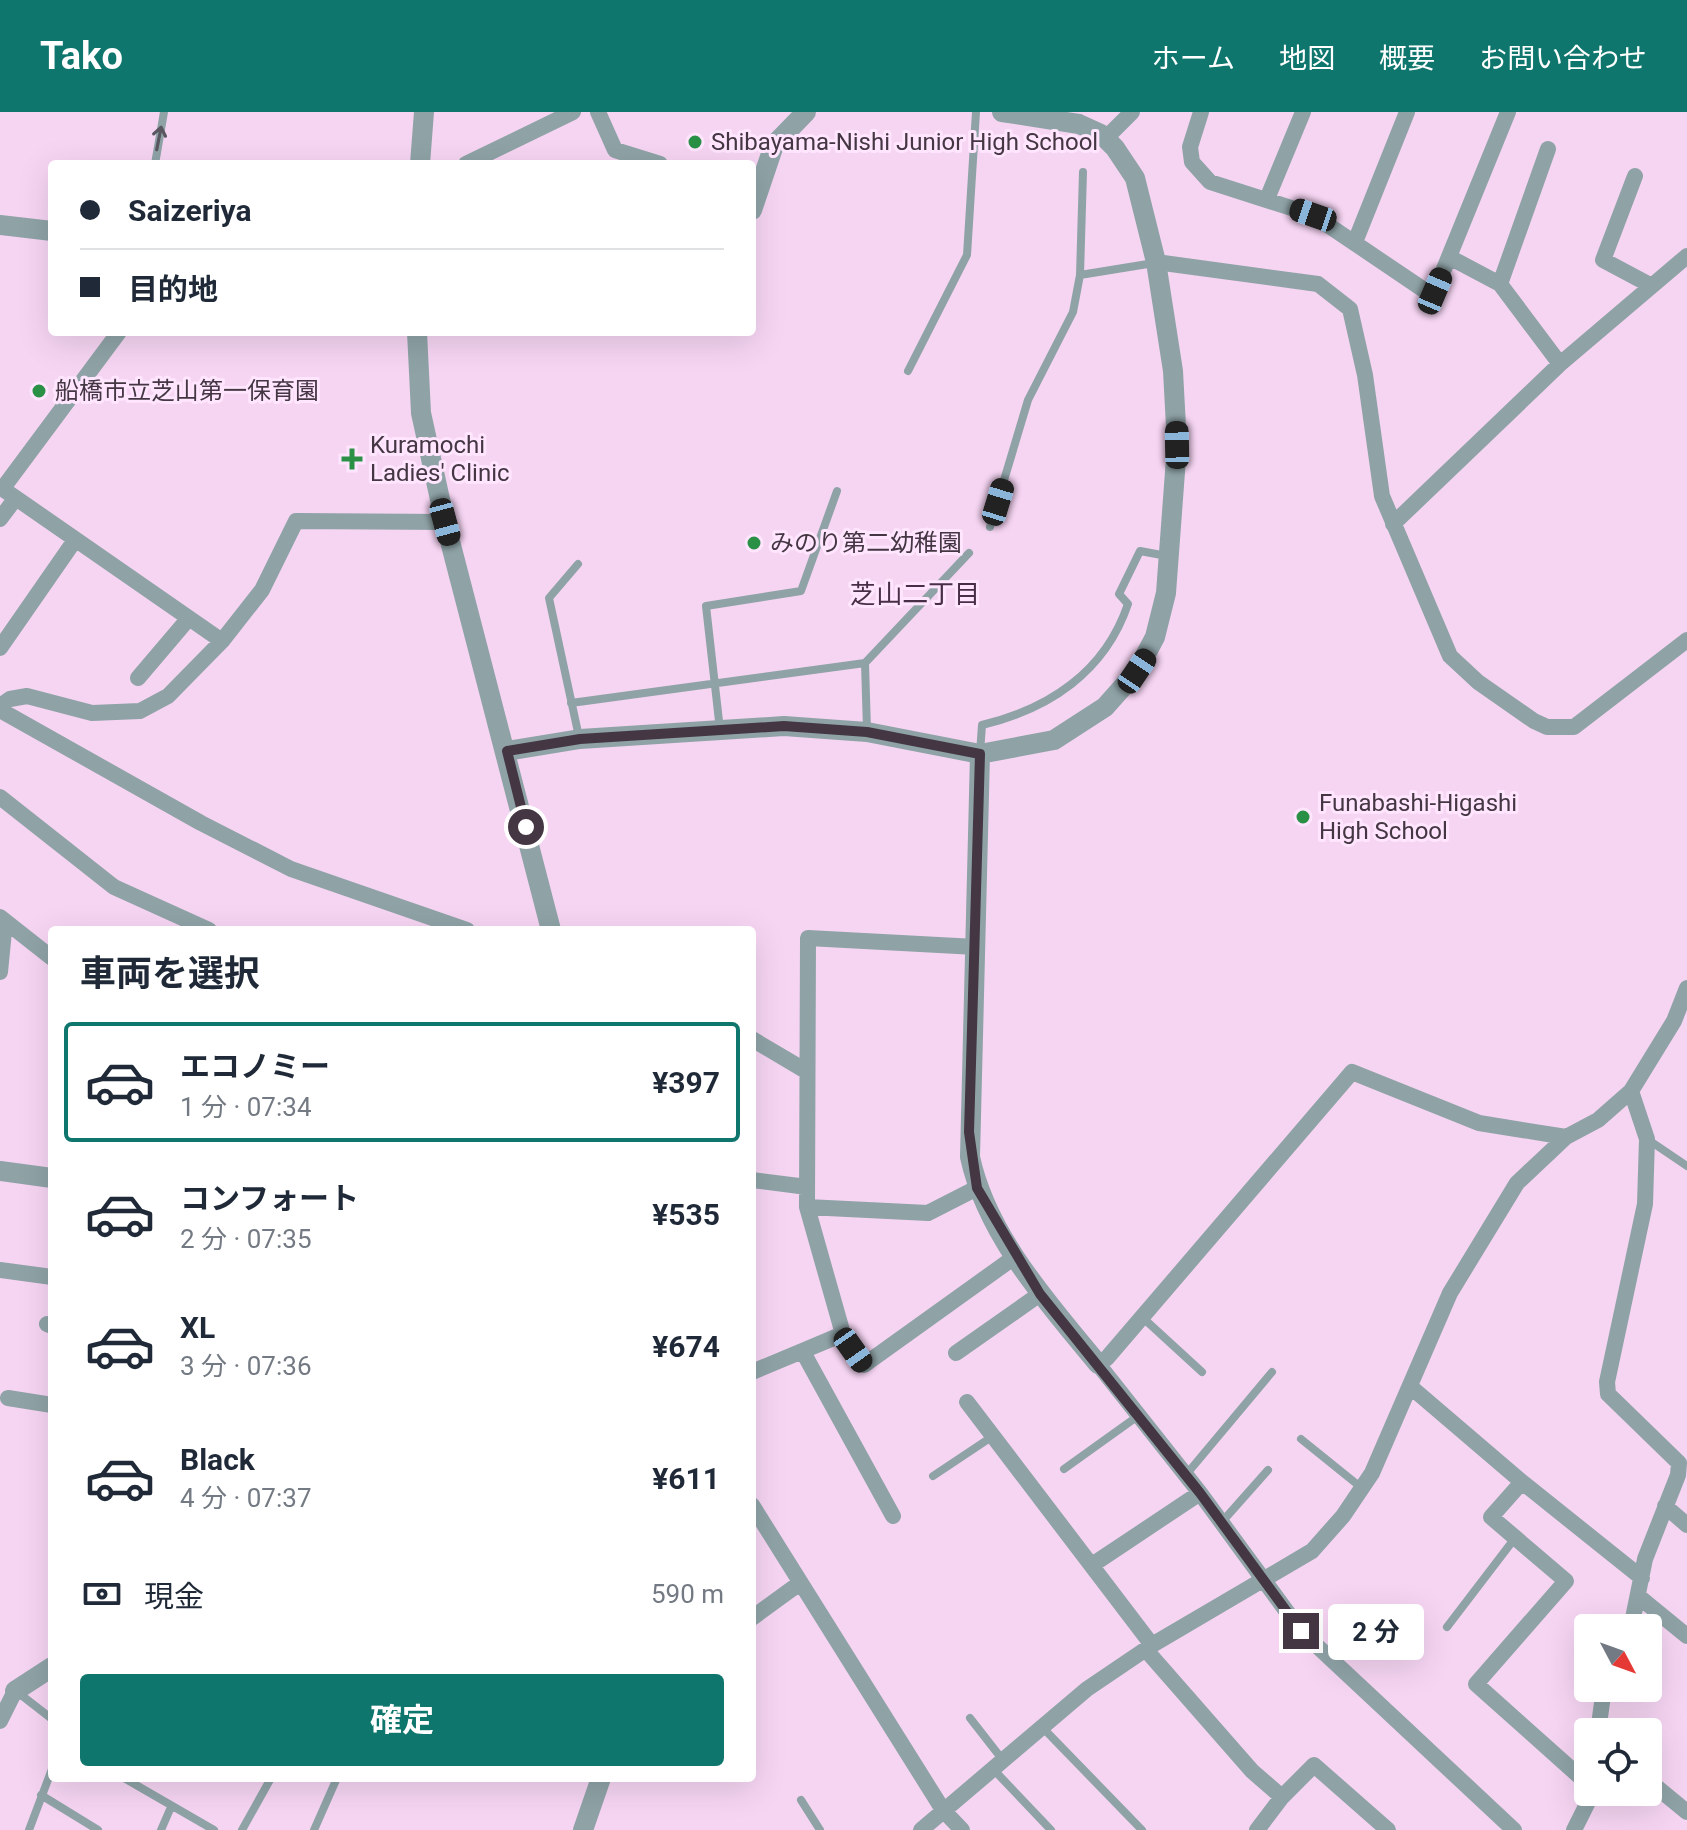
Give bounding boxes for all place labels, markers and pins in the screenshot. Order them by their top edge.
place label: Shibayama-Nishi Junior High School [711,128,1098,156]
marker: Shibayama-Nishi Junior High School [686,133,704,151]
place label: 船橋市立芝山第一保育園 [55,377,319,405]
marker: 船橋市立芝山第一保育園 [30,382,48,400]
place label: Kuramochi Ladies' Clinic [370,431,510,487]
marker: Kuramochi Ladies' Clinic [341,448,363,470]
place label: みのり第二幼稚園 [770,529,962,557]
marker: みのり第二幼稚園 [745,534,763,552]
place label: Funabashi-Higashi High School [1319,789,1517,845]
marker: Funabashi-Higashi High School [1294,808,1312,826]

